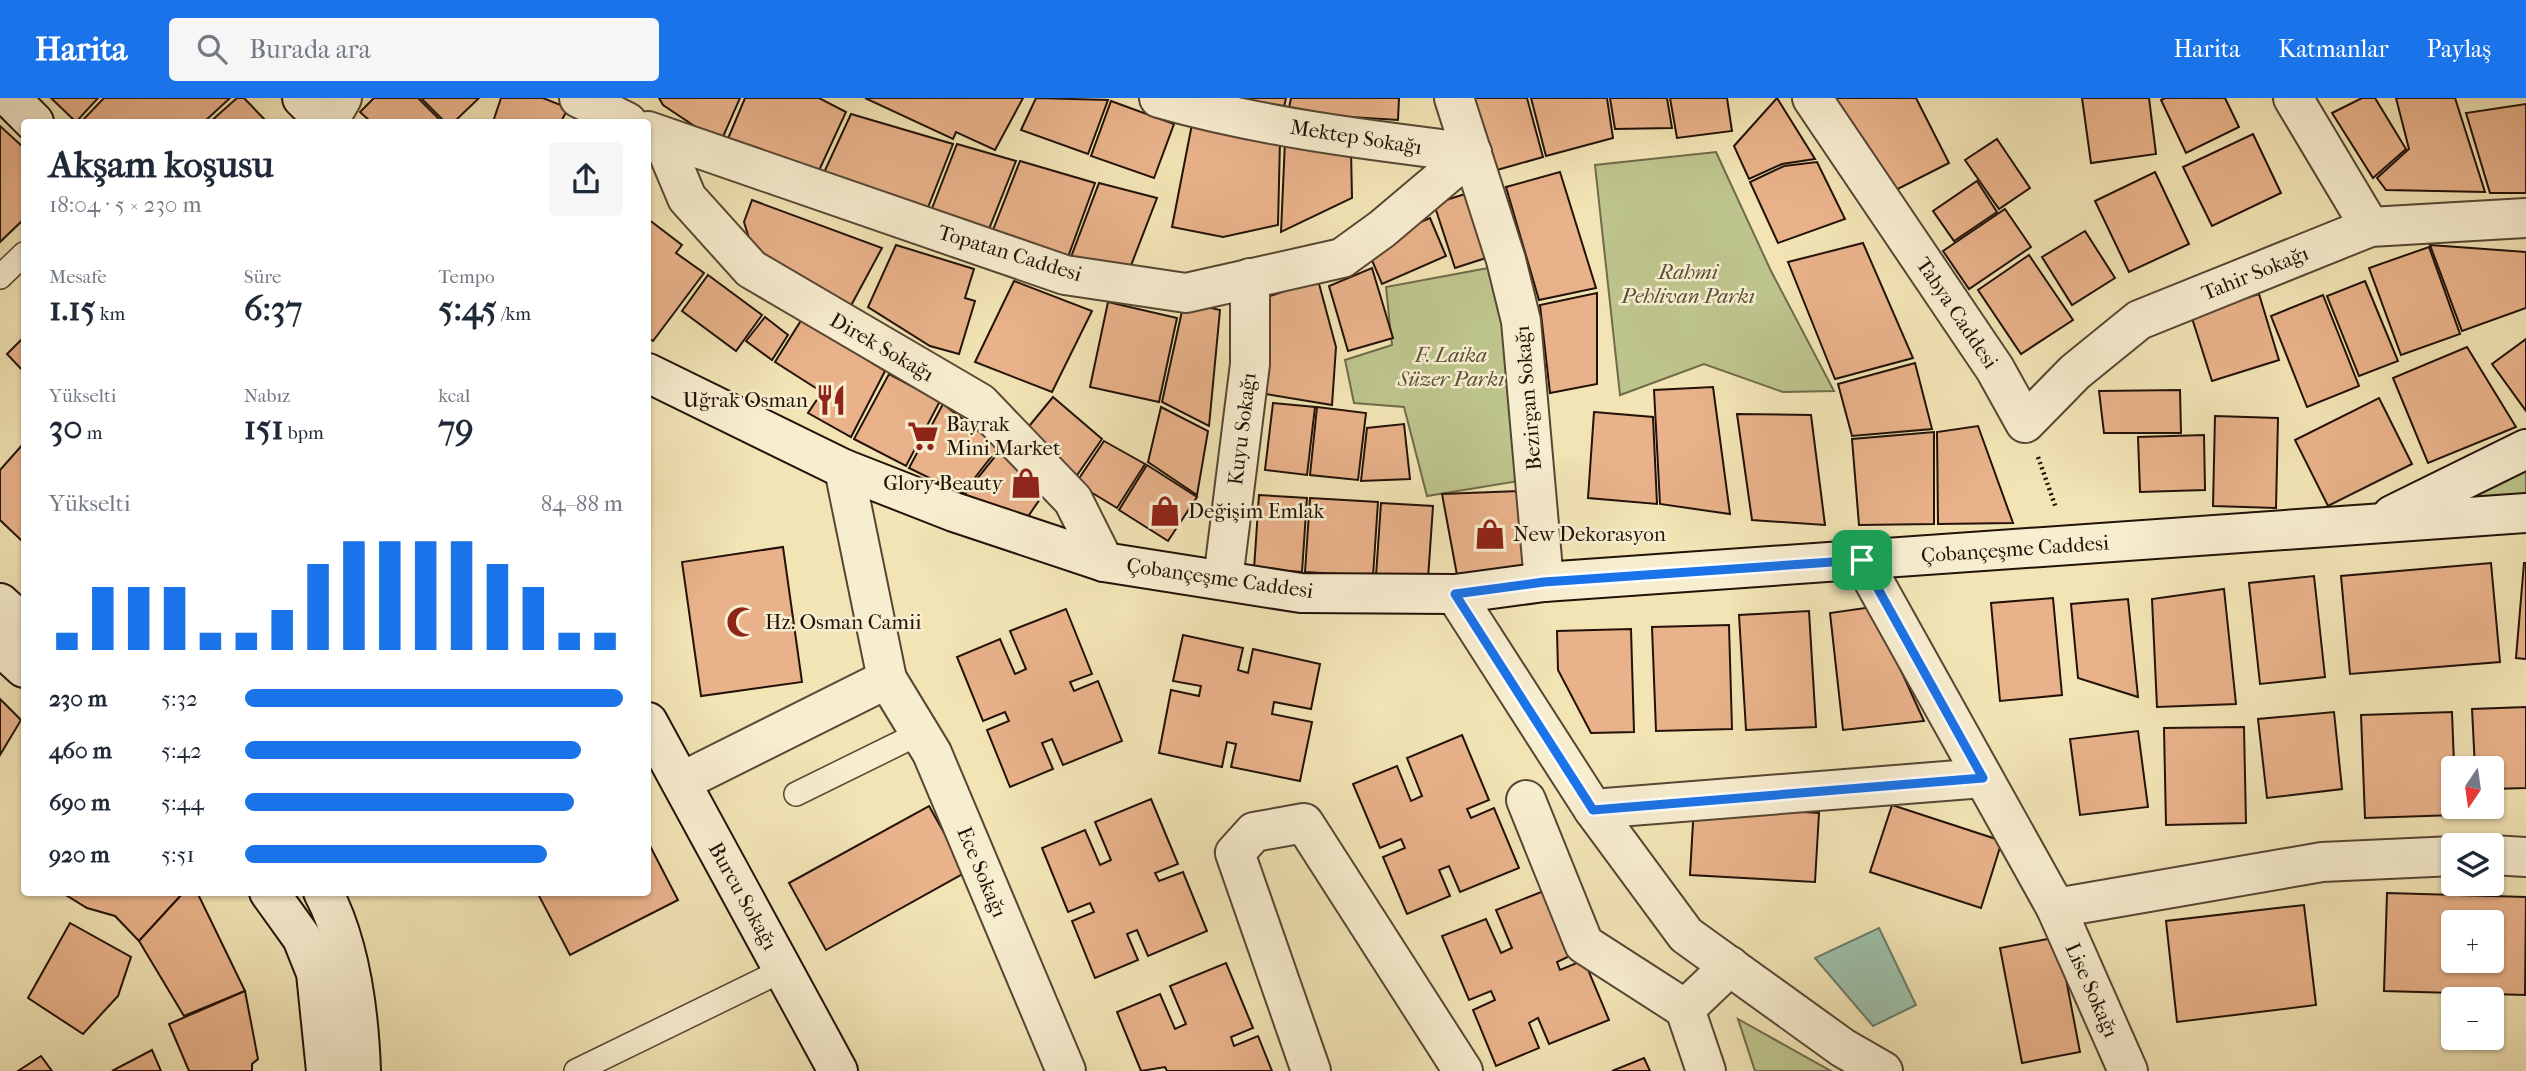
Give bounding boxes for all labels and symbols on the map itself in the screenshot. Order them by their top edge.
street label: Mektep Sokağı [1288,115,1424,159]
street label: Topatan Caddesi [935,220,1085,286]
street label: Tahir Sokağı [2198,241,2312,305]
street label: Tabya Caddesi [1911,253,2003,373]
park label: Rahmi Pehlivan Parkı [1620,260,1755,308]
street label: Direk Sokağı [826,308,938,386]
street label: Bezirgan Sokağı [1510,325,1546,471]
park label: F. Laika Süzer Parkı [1397,343,1504,391]
street label: Kuyu Sokağı [1223,371,1261,487]
restaurant icon: Uğrak Osman [814,383,848,417]
place label: Uğrak Osman [683,388,808,412]
place label: Bayrak Mini Market [946,412,1061,460]
supermarket icon: Bayrak Mini Market [906,419,940,453]
shop icon: Glory Beauty [1009,466,1043,500]
place label: Glory Beauty [883,471,1004,495]
shop icon: Değişim Emlak [1148,494,1182,528]
place label: Değişim Emlak [1188,499,1325,523]
shop icon: New Dekorasyon [1473,517,1507,551]
place label: New Dekorasyon [1513,522,1666,546]
pin [1832,530,1892,590]
street label: Çobançeşme Caddesi [1920,530,2110,569]
street label: Çobançeşme Caddesi [1125,553,1315,604]
mosque icon: Hz. Osman Camii [725,605,759,639]
place label: Hz. Osman Camii [765,610,921,634]
north arrow [2441,756,2504,819]
street label: Ece Sokağı [952,823,1012,921]
street label: Burcu Sokağı [704,838,782,954]
street label: Lise Sokağı [2061,939,2123,1041]

